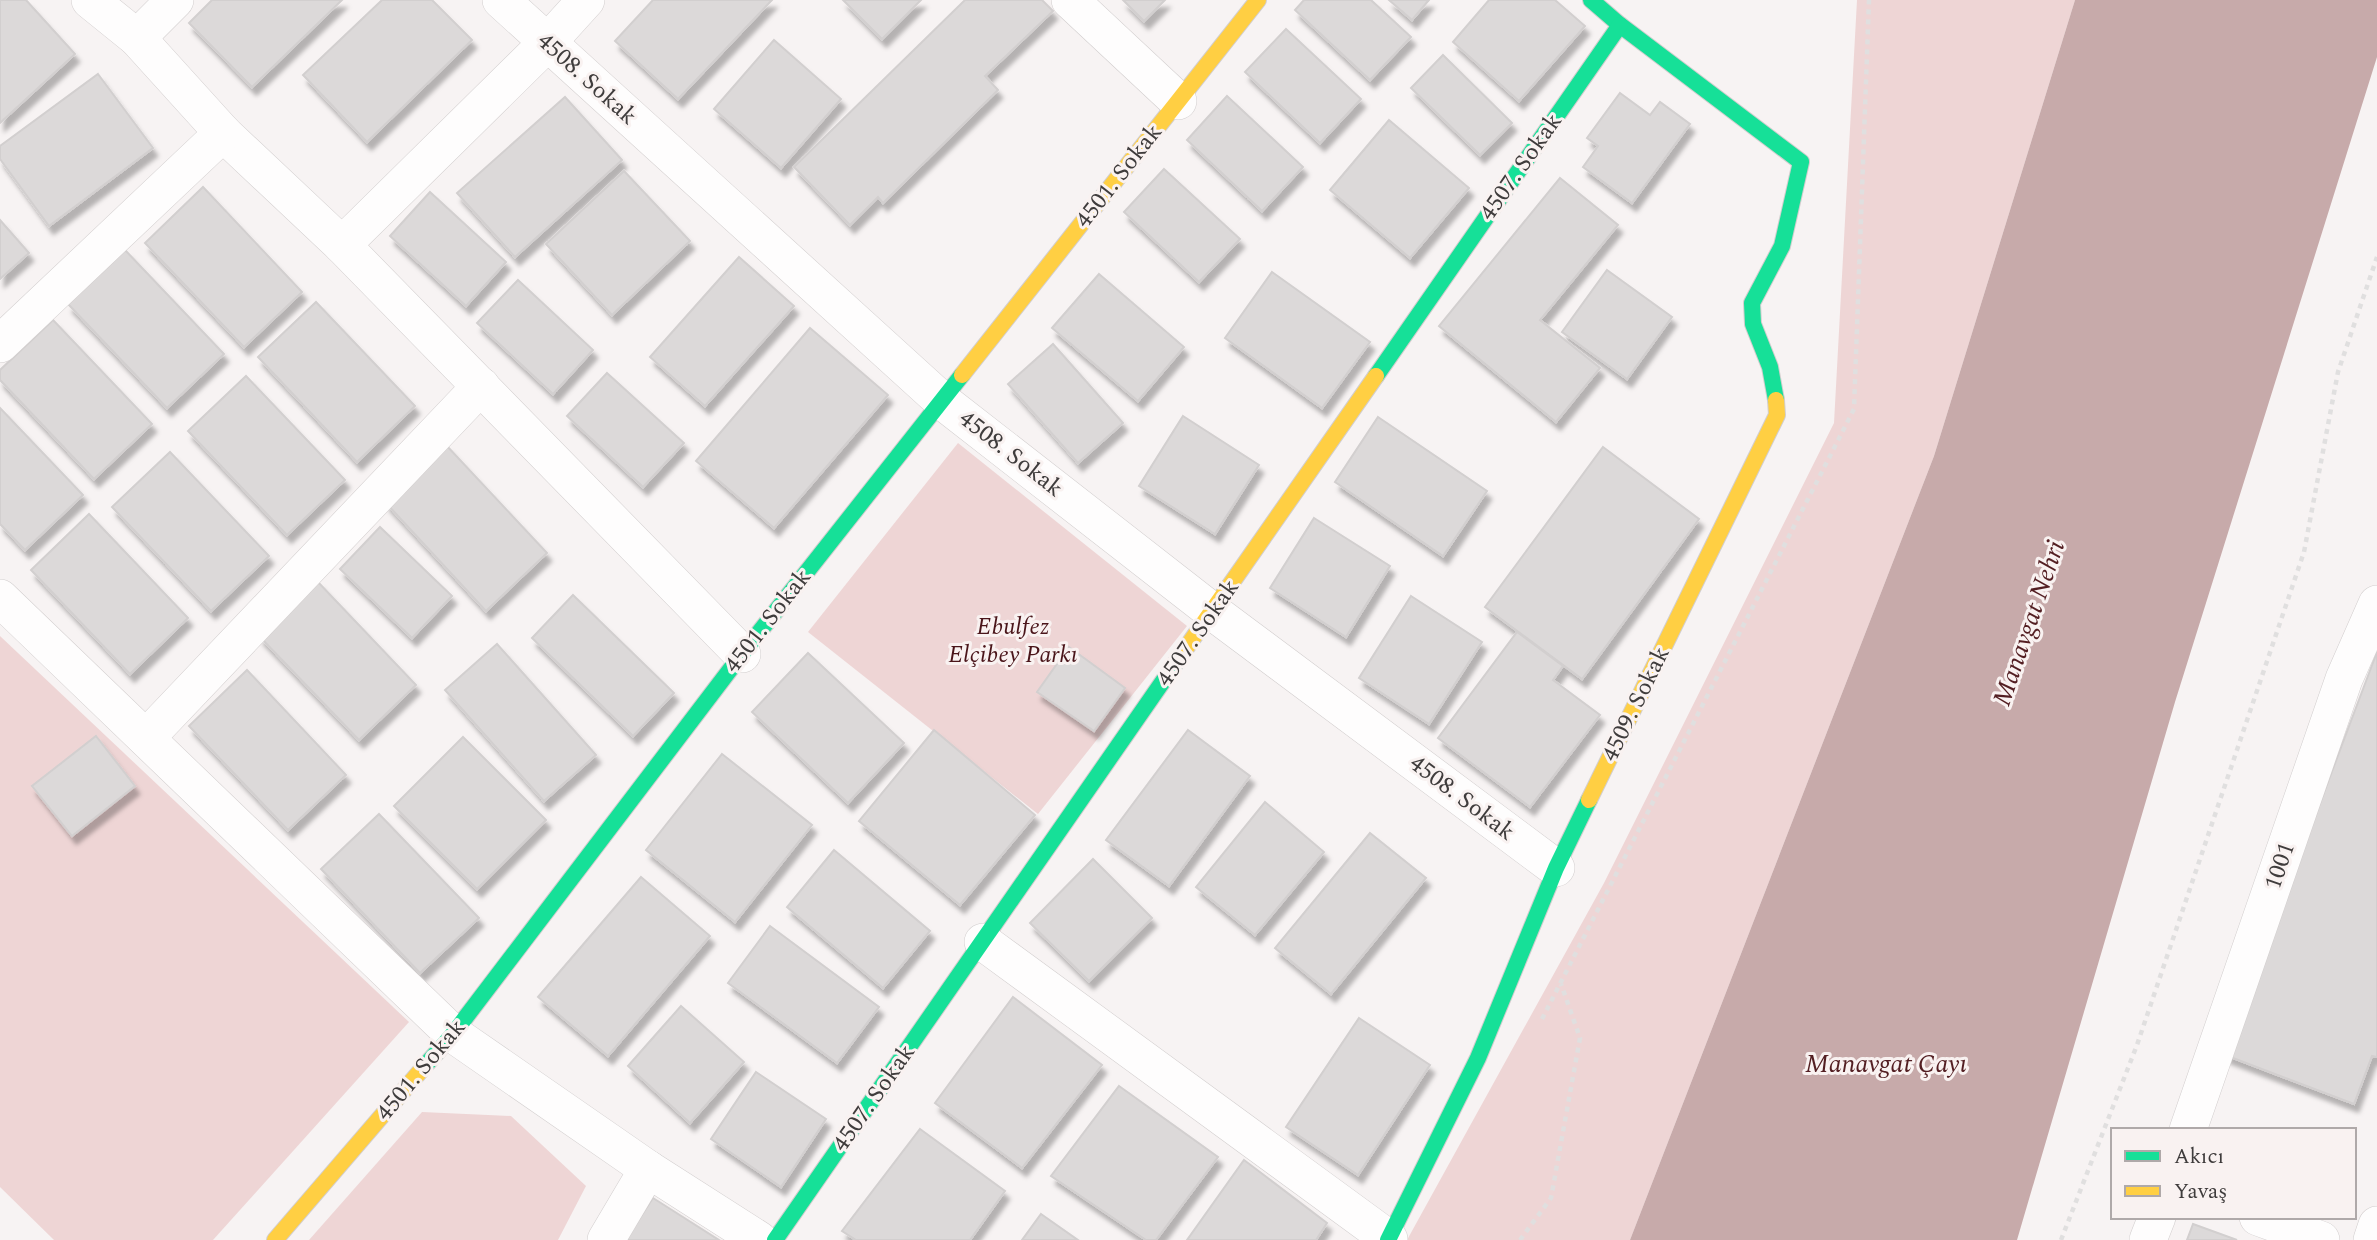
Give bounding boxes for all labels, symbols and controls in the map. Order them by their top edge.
street label: 4508. Sokak [529,24,645,134]
street label: 4507. Sokak [1471,106,1571,228]
street label: 4501. Sokak [1067,116,1171,236]
street label: 4508. Sokak [951,402,1071,506]
water label: Manavgat Nehri [1982,535,2076,711]
street label: 4501. Sokak [716,561,820,681]
street label: 4507. Sokak [1148,572,1248,694]
park label: Ebulfez Elçibey Parkı [948,609,1078,673]
street label: 4509. Sokak [1593,640,1679,768]
street label: 4508. Sokak [1402,746,1522,850]
street label: 1001 [2255,837,2305,895]
street label: 4501. Sokak [367,1011,475,1129]
street label: 4507. Sokak [824,1037,924,1159]
water label: Manavgat Çayı [1805,1044,1967,1084]
legend [2111,1128,2356,1219]
text: Akıcı [2174,1141,2224,1173]
text: Yavaş [2174,1176,2227,1208]

